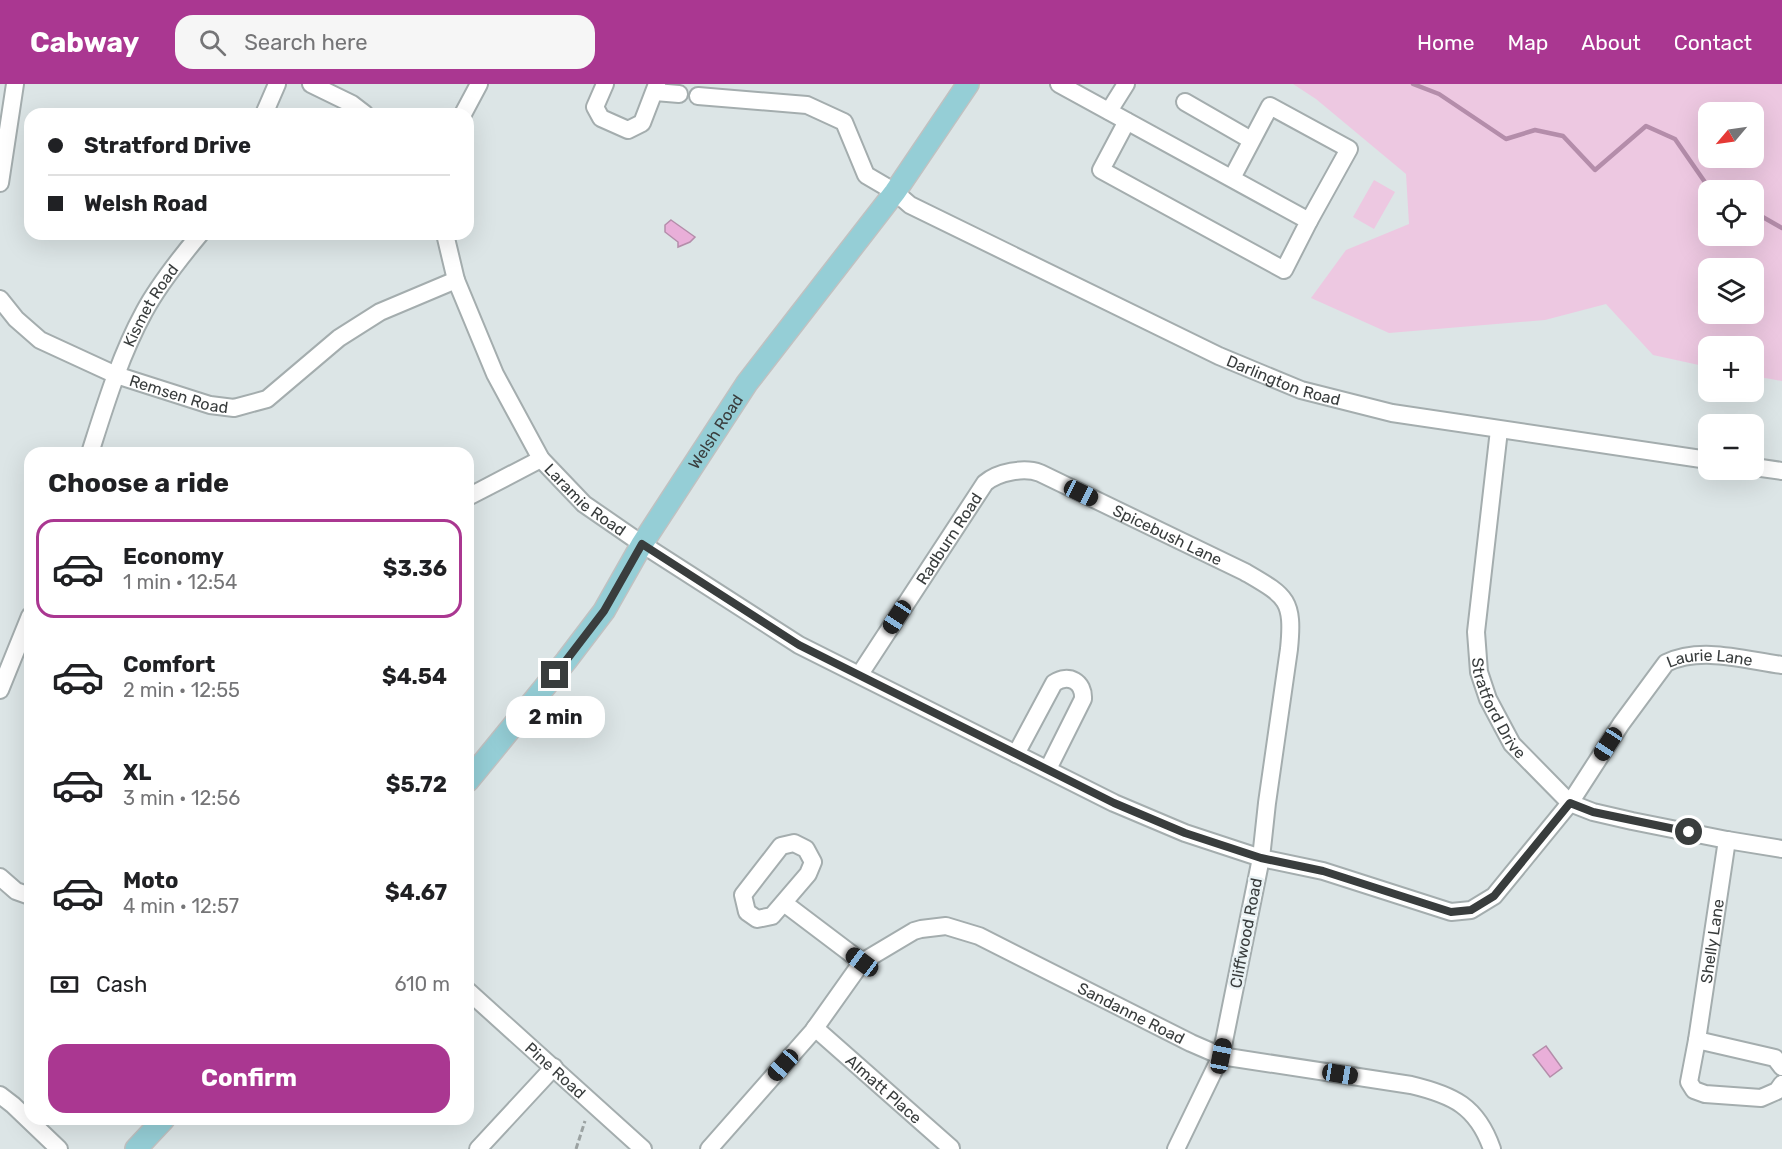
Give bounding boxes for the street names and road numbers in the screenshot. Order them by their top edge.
street label: Kismet Road [119,260,182,350]
street label: Darlington Road [1224,351,1342,409]
street label: Remsen Road [127,370,229,417]
street label: Welsh Road [684,391,747,472]
street label: Laramie Road [541,459,630,540]
street label: Radburn Road [912,489,986,588]
street label: Spicebush Lane [1110,500,1225,569]
street label: Laurie Lane [1664,645,1754,671]
street label: Stratford Drive [1468,657,1530,762]
street label: Cliffwood Road [1226,876,1266,990]
street label: Shelly Lane [1696,897,1728,985]
street label: Sandanne Road [1075,978,1188,1048]
street label: Pine Road [521,1038,590,1102]
street label: Almatt Place [842,1050,926,1127]

